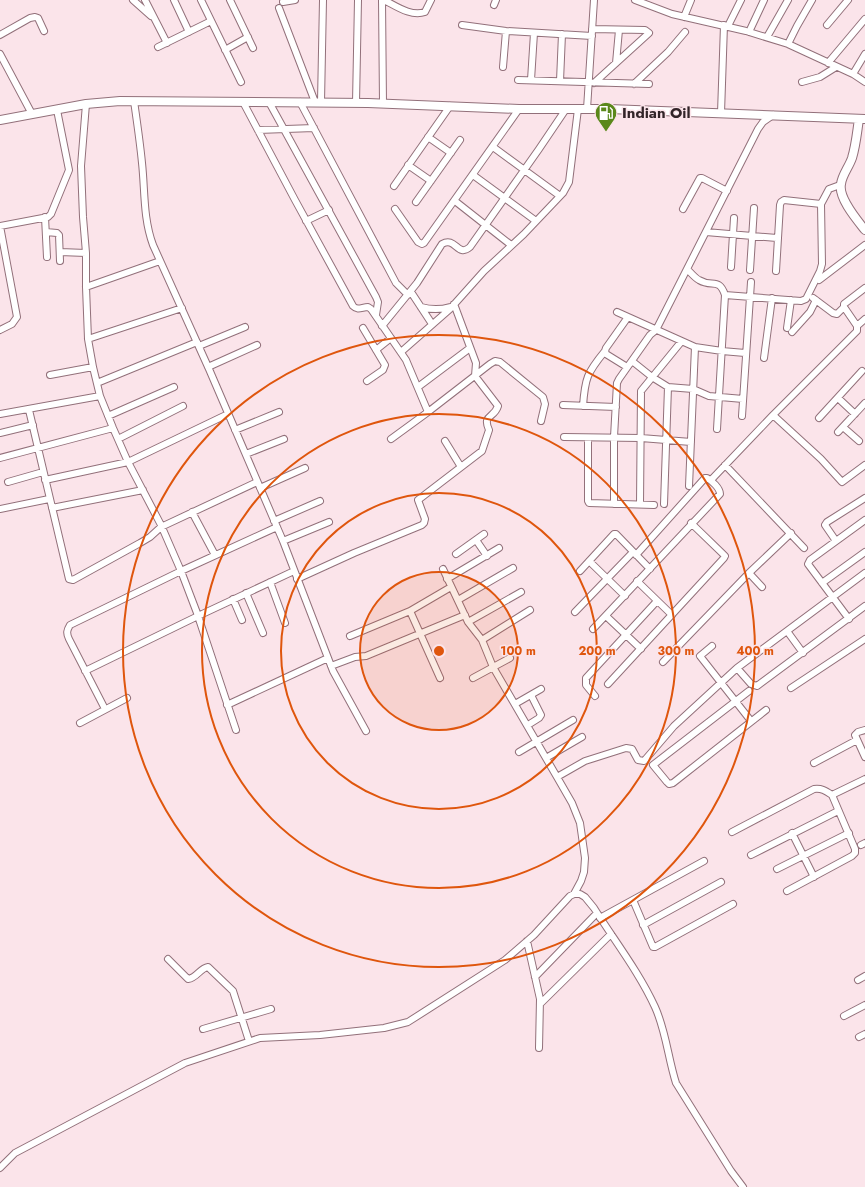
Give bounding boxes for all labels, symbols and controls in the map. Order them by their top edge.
fuel station icon: Indian Oil [593,100,619,133]
place label: Indian Oil [622,102,691,124]
text: 100 m [500,642,536,660]
text: 200 m [578,642,616,660]
text: 300 m [658,642,695,660]
text: 400 m [736,642,774,660]
centre of rings [432,644,446,658]

